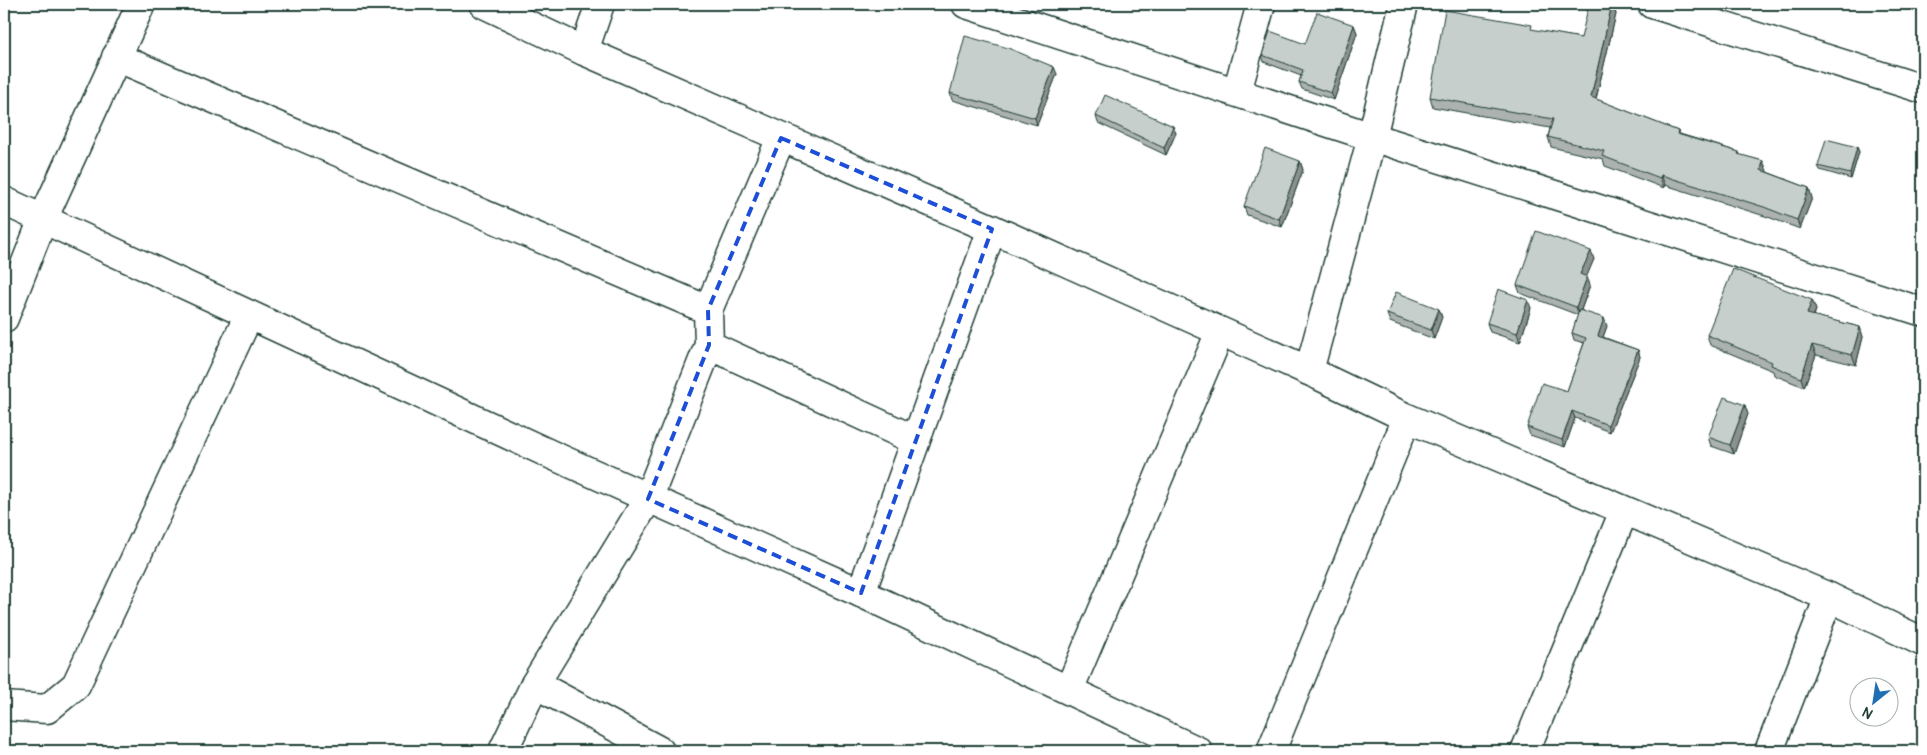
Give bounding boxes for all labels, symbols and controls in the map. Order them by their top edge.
north arrow [1850,678,1900,728]
text: N [1859,703,1876,723]

